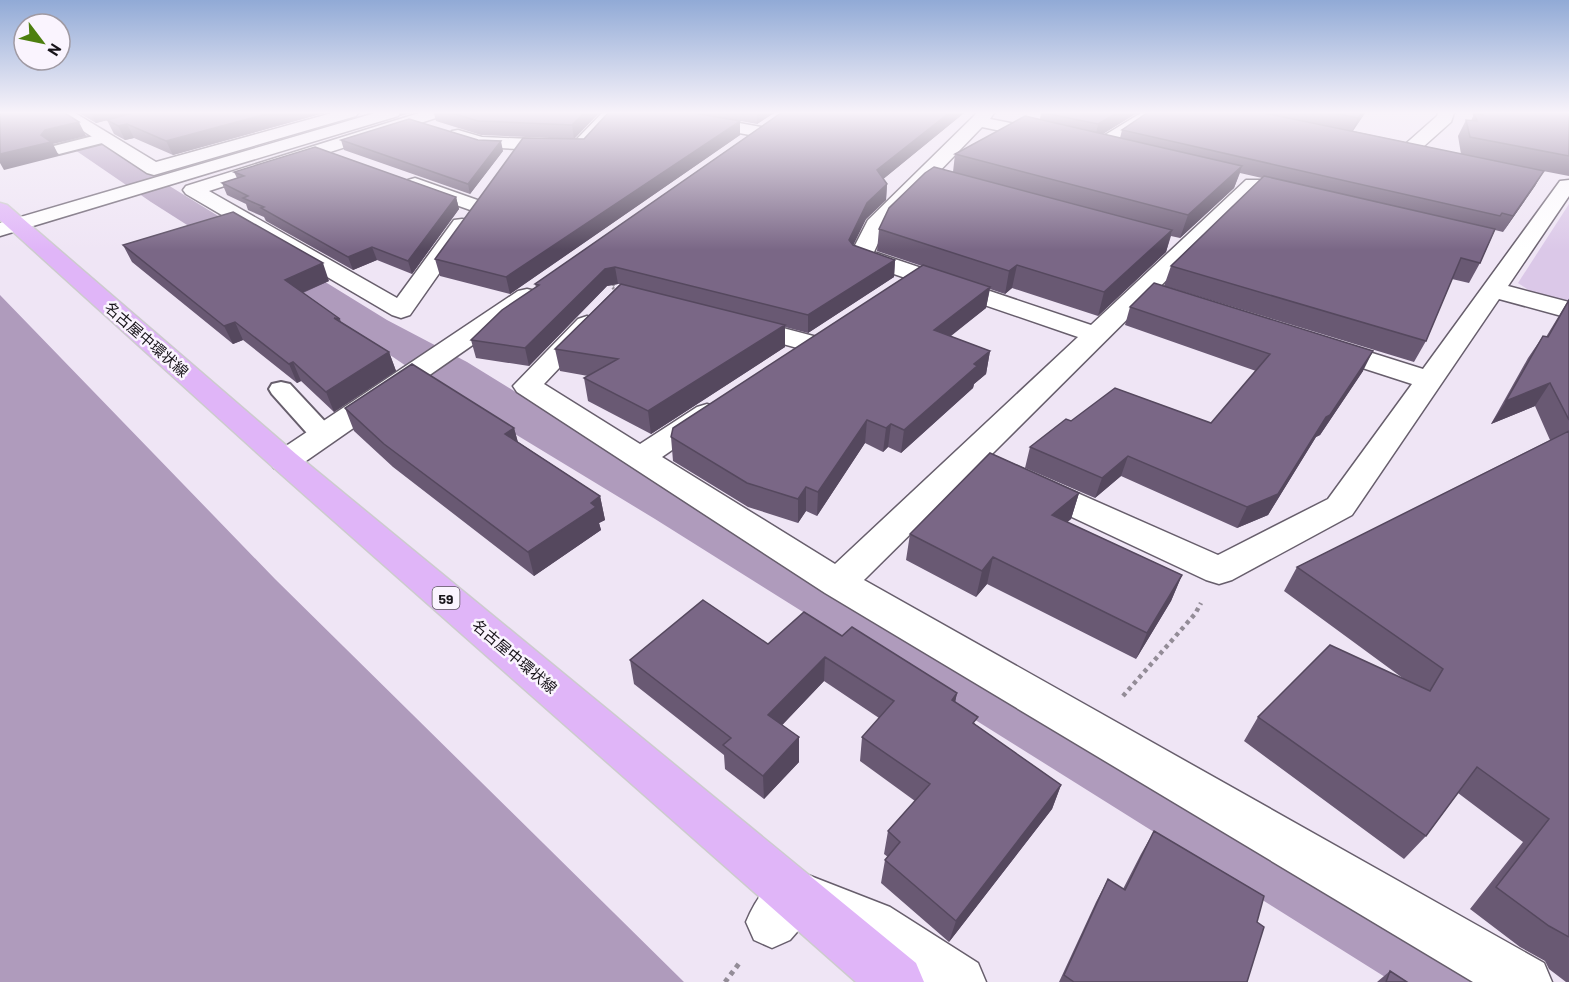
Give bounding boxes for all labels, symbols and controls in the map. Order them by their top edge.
north arrow [12,12,72,72]
text: N [44,41,66,60]
street label: 名古屋中環状線 [101,298,193,380]
road number: 59 [432,587,460,609]
street label: 名古屋中環状線 [469,615,561,697]

